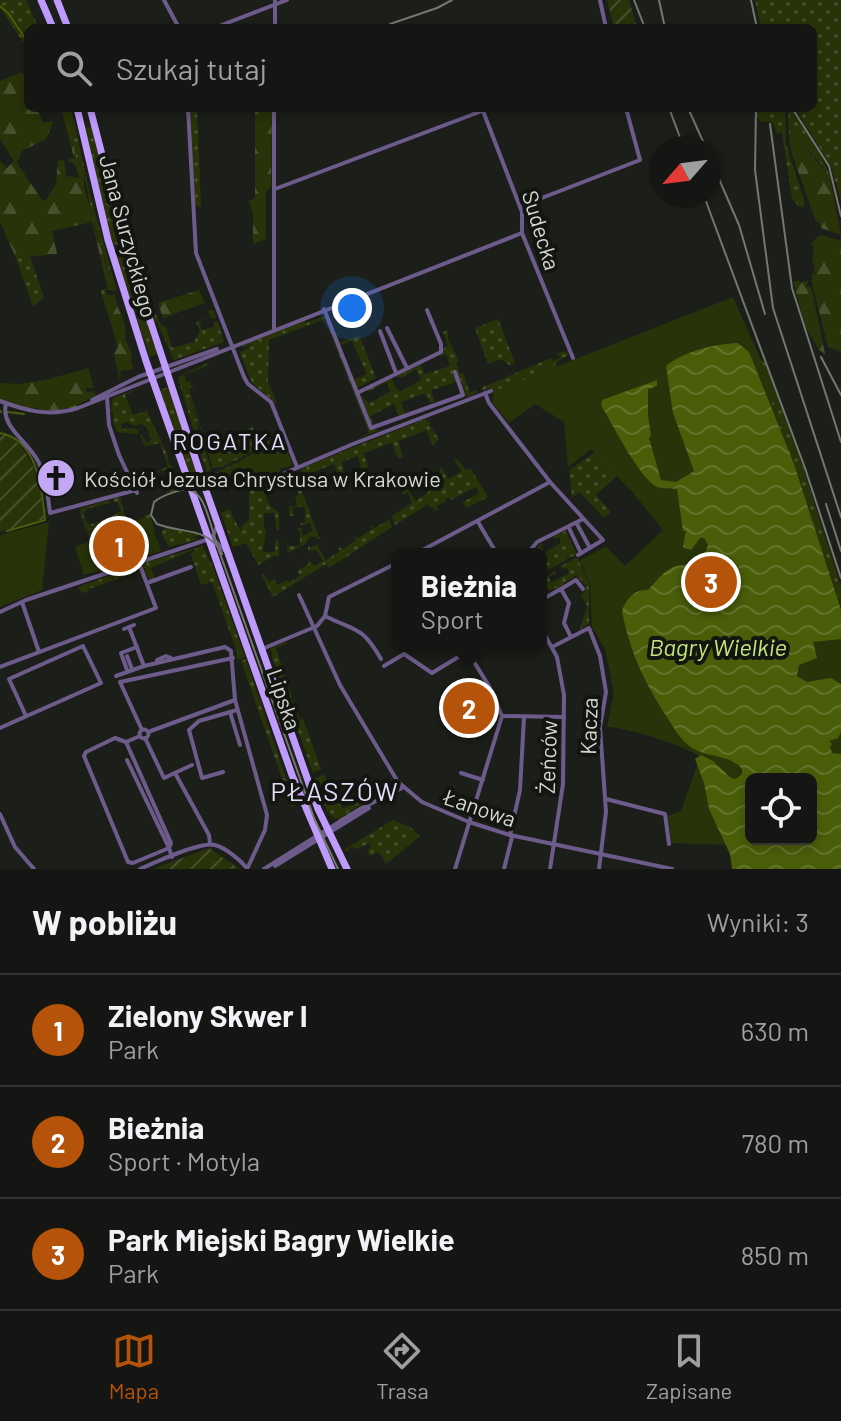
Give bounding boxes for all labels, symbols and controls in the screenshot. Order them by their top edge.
search box [24,24,817,112]
icon: search [52,46,96,90]
text: Szukaj tutaj [116,50,267,86]
north arrow [649,136,721,208]
street label: Jana Surzyckiego [95,152,163,320]
street label: Sudecka [518,187,566,273]
your location [332,288,372,328]
district label: ROGATKA [173,426,287,455]
church icon: Kościół Jezusa Chrystusa w Krakowie [35,457,77,499]
place label: Kościół Jezusa Chrystusa w Krakowie [84,465,441,491]
pin: 1 [93,516,145,576]
popup [391,548,547,652]
pin: 3 [685,552,737,612]
text: Bieżnia [421,567,517,603]
text: Sport [421,603,484,634]
water label: Bagry Wielkie [649,632,787,661]
street label: Lipska [262,665,308,733]
pin: 2 [443,678,495,738]
street label: Kacza [574,697,602,755]
street label: Żeńców [533,719,561,794]
map controls [745,773,817,845]
button: locate [745,773,817,845]
district label: PŁASZÓW [270,775,400,806]
street label: Łanowa [440,782,519,831]
text: W pobliżu [32,901,177,942]
text: Wyniki: 3 [707,906,809,937]
text: Zielony Skwer I [108,997,308,1033]
text: 1 [53,1015,63,1046]
text: 630 m [741,1015,809,1046]
text: Park [108,1033,159,1064]
text: Bieżnia [108,1109,204,1145]
text: 2 [51,1127,65,1158]
text: 780 m [742,1127,809,1158]
text: Sport · Motyla [108,1145,260,1176]
text: Park Miejski Bagry Wielkie [108,1221,455,1257]
text: 3 [51,1239,65,1270]
text: 850 m [741,1239,809,1270]
text: Park [108,1257,159,1288]
tab: Mapa [109,1329,159,1403]
tab: Trasa [376,1329,429,1403]
tab: Zapisane [646,1329,732,1403]

